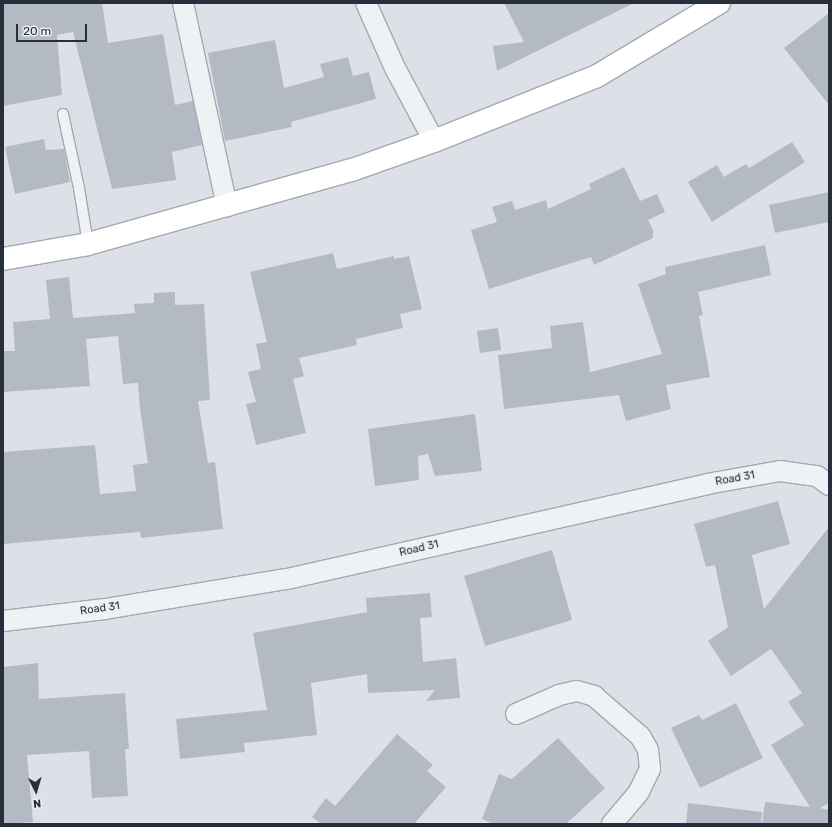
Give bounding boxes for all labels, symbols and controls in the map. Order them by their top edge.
scale bar [18,16,89,42]
text: 20 m [23,24,51,38]
street label: Road 31 [714,469,756,489]
street label: Road 31 [398,538,440,560]
street label: Road 31 [79,600,121,618]
north arrow [16,771,56,811]
text: N [33,797,42,810]

